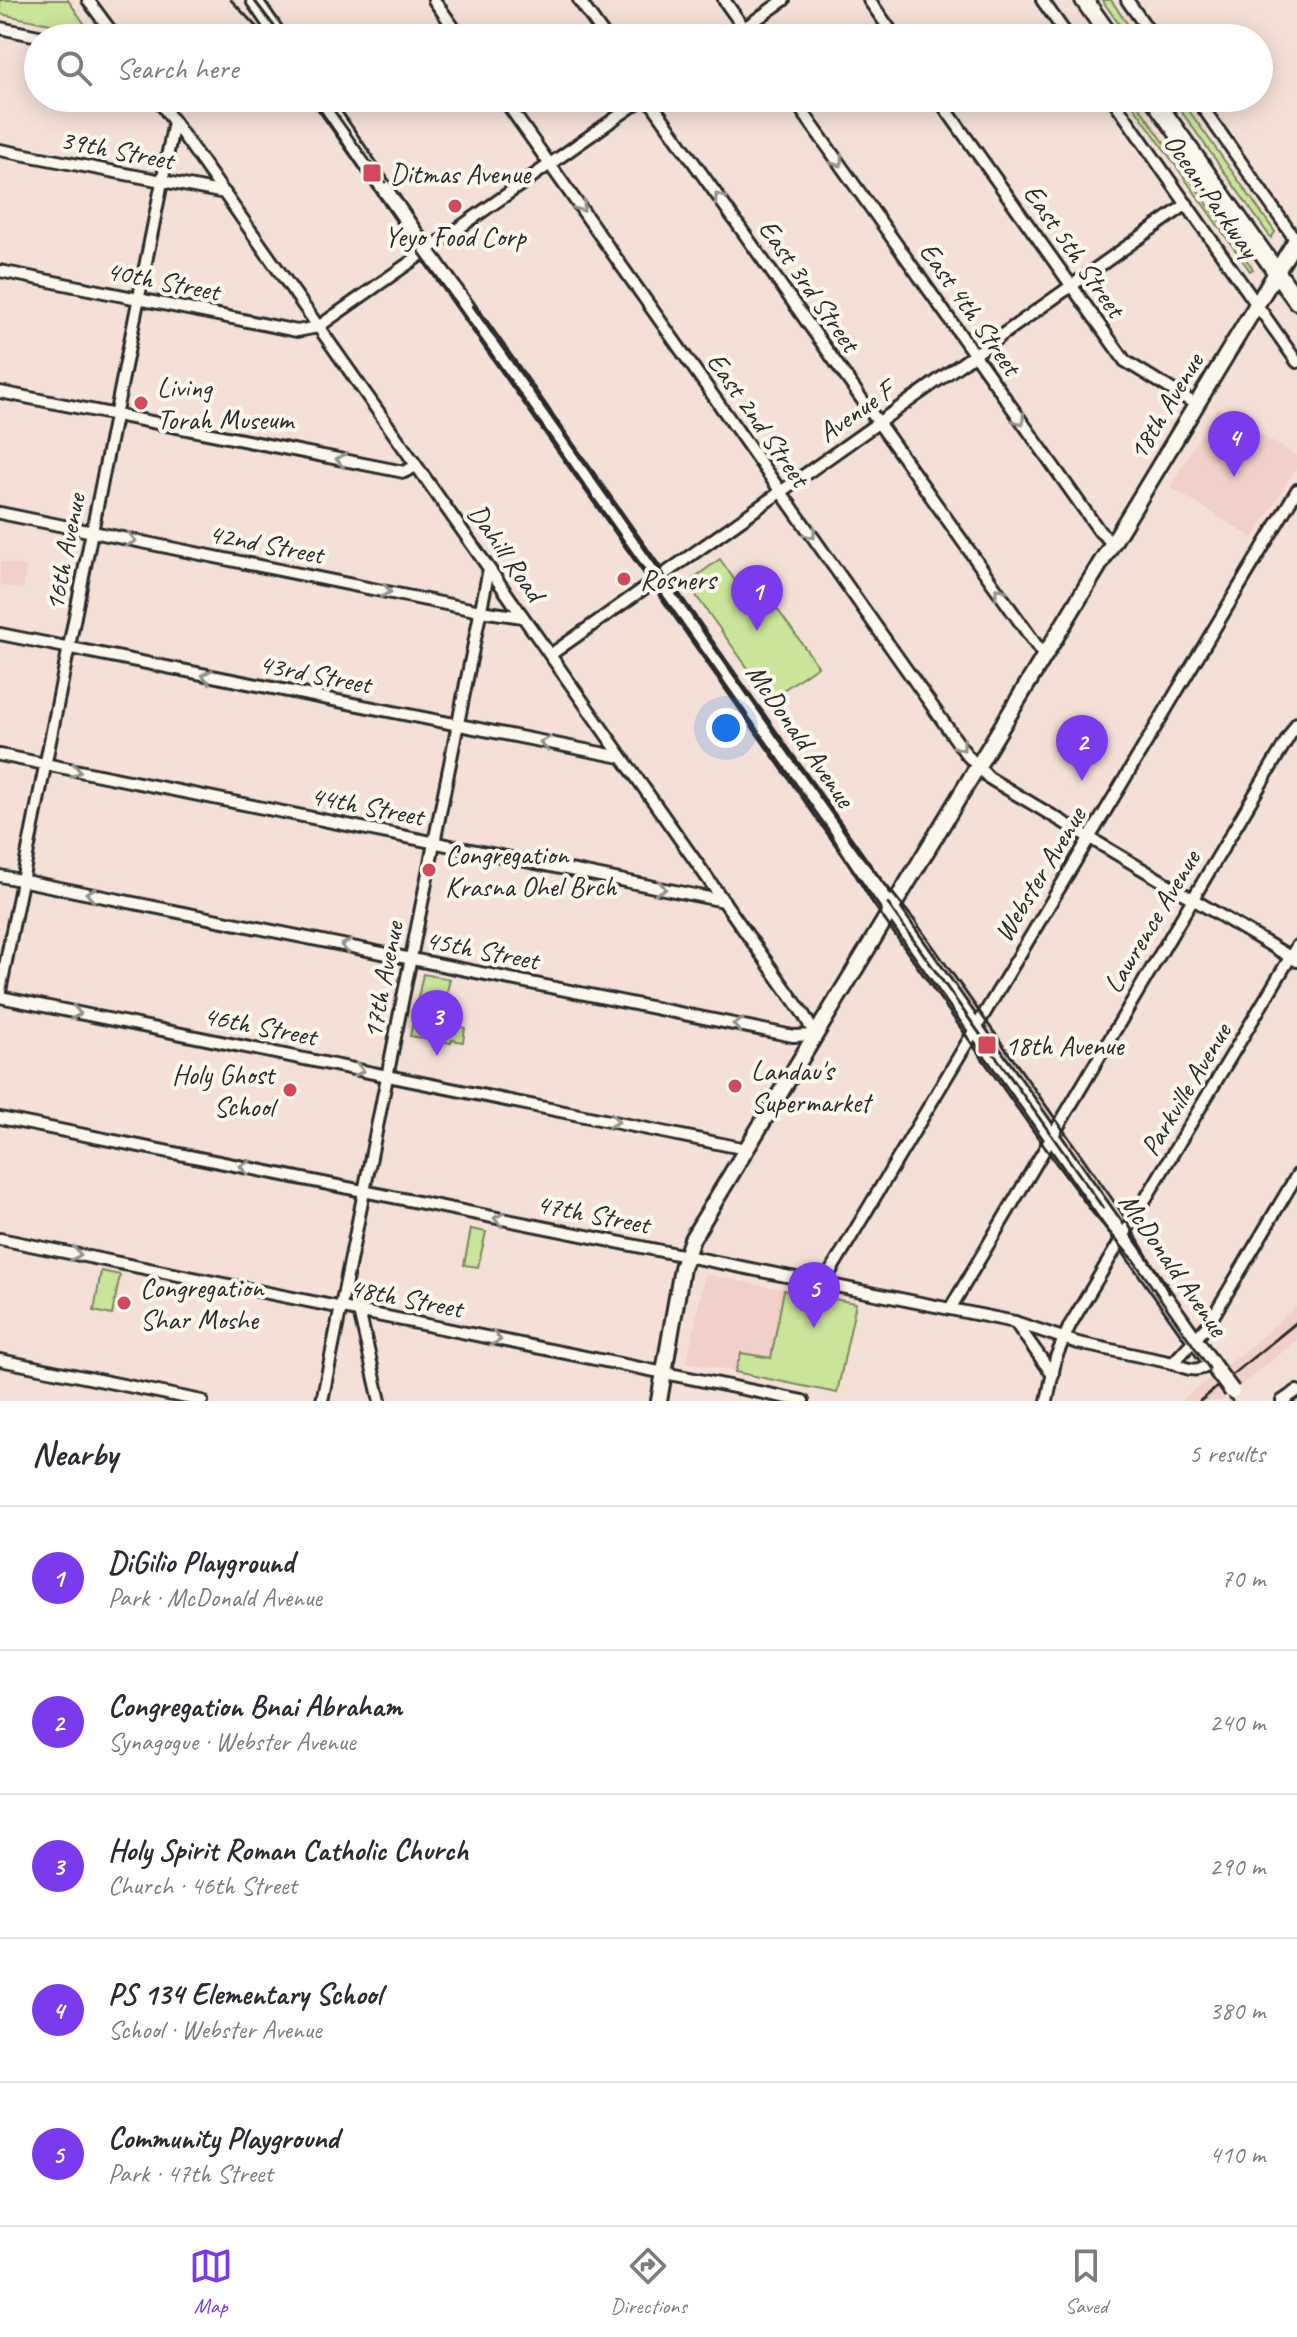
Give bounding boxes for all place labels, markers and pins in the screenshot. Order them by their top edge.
place label: Ditmas Avenue [390,156,532,191]
marker: Ditmas Avenue [361,162,383,184]
marker: Yeyo Food Corp [446,197,464,215]
place label: Yeyo Food Corp [384,219,527,254]
place label: Living Torah Museum [157,370,296,437]
marker: Living Torah Museum [132,394,150,412]
pin: 4 [1208,411,1260,477]
place label: Rosners [640,562,718,597]
pin: 1 [731,565,783,631]
marker: Rosners [615,570,633,588]
pin: 2 [1056,715,1108,781]
place label: Congregation Krasna Ohel Brch [445,837,618,904]
marker: Congregation Krasna Ohel Brch [420,861,438,879]
pin: 3 [411,990,463,1056]
place label: 18th Avenue [1005,1028,1125,1063]
marker: 18th Avenue [976,1034,998,1056]
place label: Landau's Supermarket [751,1053,874,1120]
place label: Holy Ghost School [172,1057,279,1124]
marker: Landau's Supermarket [726,1077,744,1095]
marker: Holy Ghost School [281,1081,299,1099]
pin: 5 [788,1262,840,1328]
place label: Congregation Shar Moshe [140,1270,265,1337]
marker: Congregation Shar Moshe [115,1294,133,1312]

